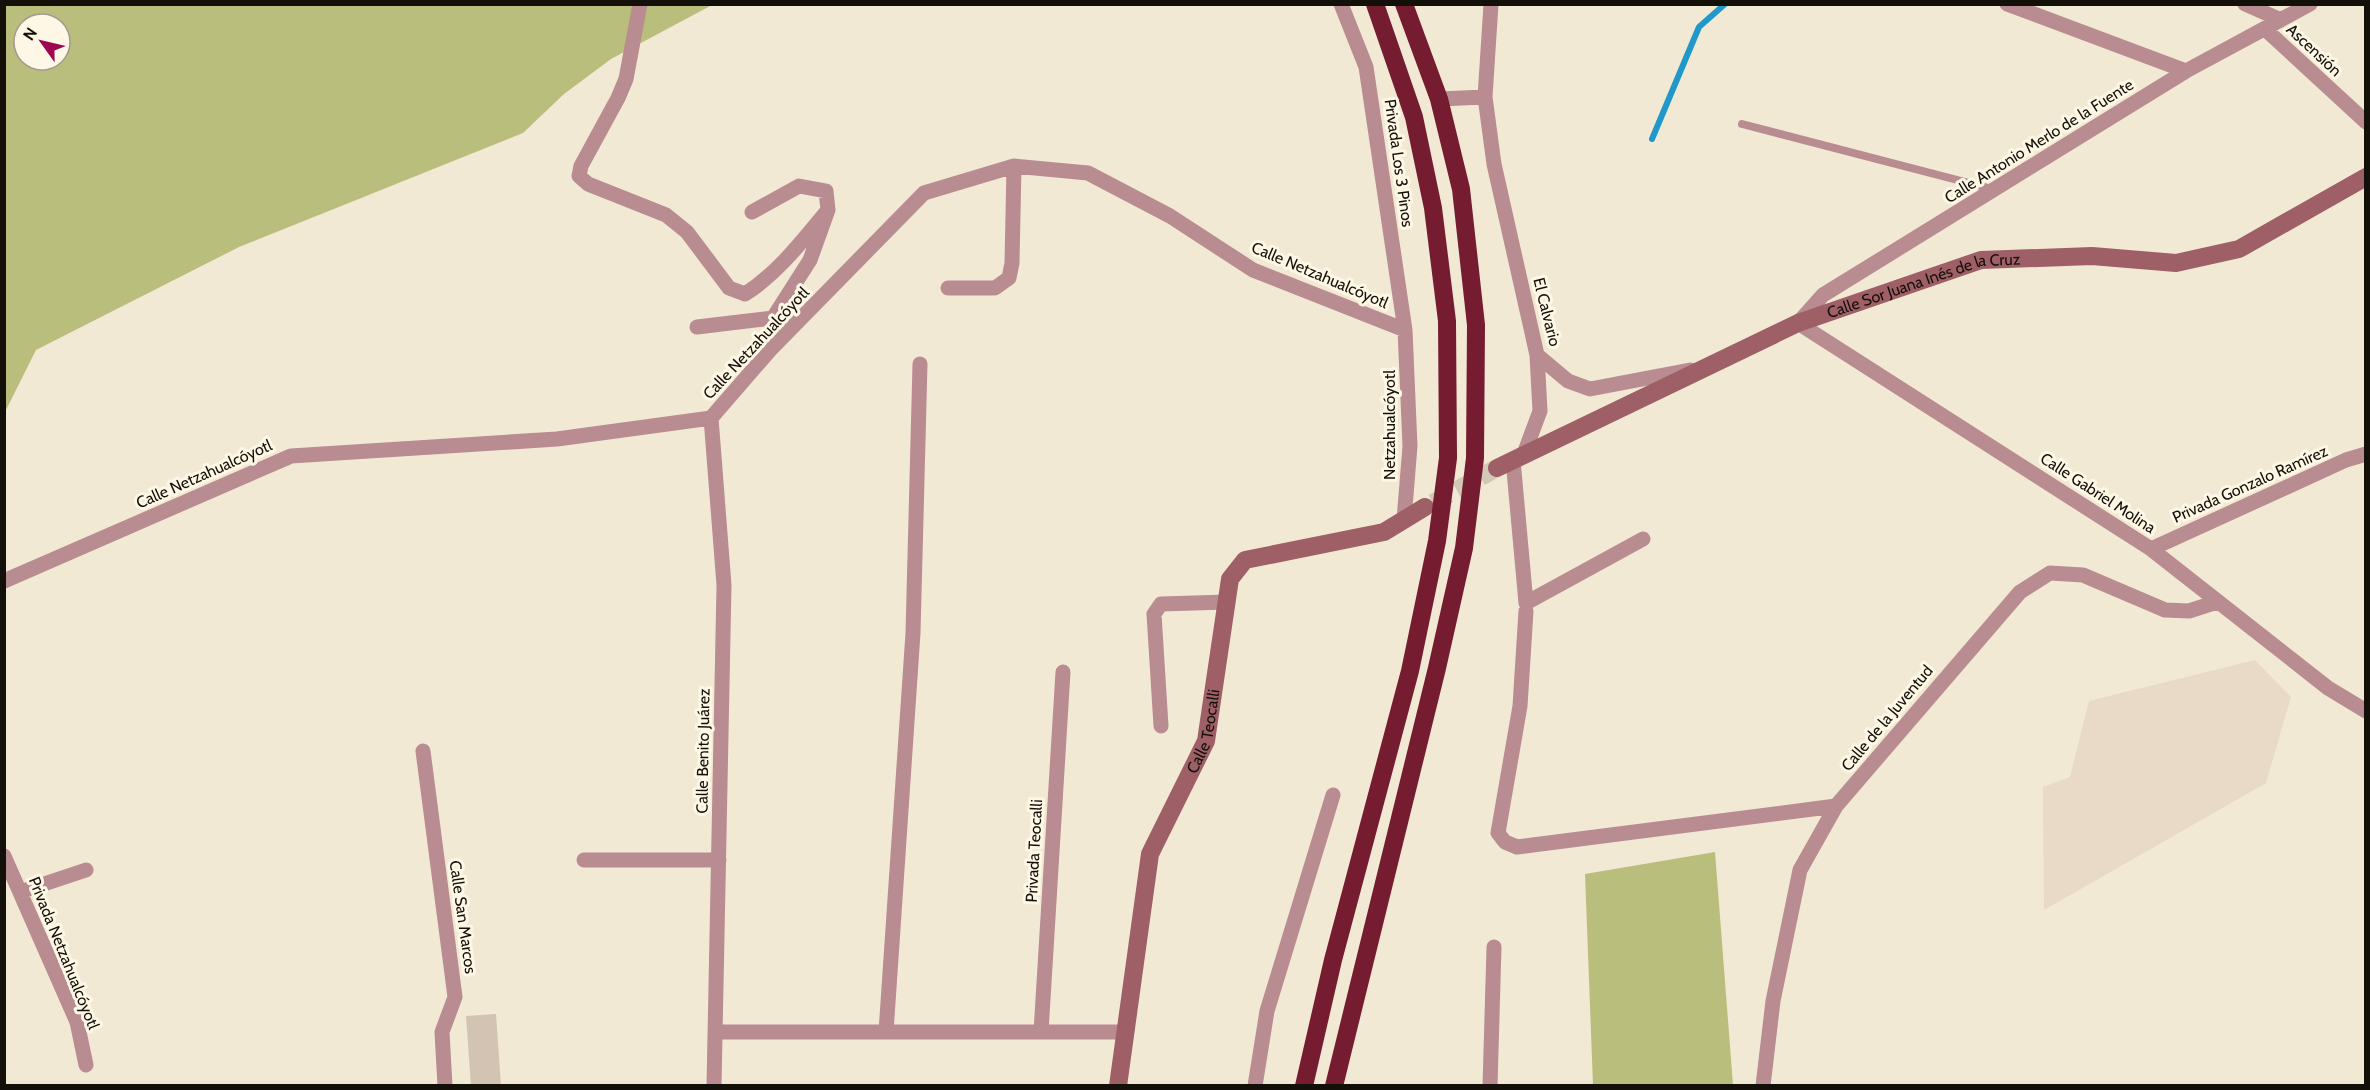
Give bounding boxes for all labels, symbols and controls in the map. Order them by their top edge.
north arrow [12,12,72,72]
street label: Ascensión [2282,20,2346,80]
text: N [19,24,41,44]
street label: Calle Antonio Merlo de la Fuente [1941,75,2137,207]
street label: Privada Los 3 Pinos [1381,98,1417,229]
street label: Calle Netzahualcóyotl [1249,238,1391,312]
street label: Calle Sor Juana Inés de la Cruz [1824,249,2021,322]
street label: El Calvario [1529,276,1565,349]
street label: Calle Netzahualcóyotl [699,283,813,403]
street label: Netzahualcóyotl [1380,370,1399,480]
street label: Calle Netzahualcóyotl [133,435,275,512]
street label: Privada Gonzalo Ramírez [2169,441,2331,527]
street label: Calle Gabriel Molina [2037,449,2159,537]
street label: Calle de la Juventud [1837,661,1937,775]
street label: Calle Benito Juárez [692,688,714,814]
street label: Calle Teocalli [1182,688,1223,776]
street label: Privada Teocalli [1022,799,1046,903]
street label: Calle San Marcos [446,859,480,975]
street label: Privada Netzahualcóyotl [25,874,103,1032]

